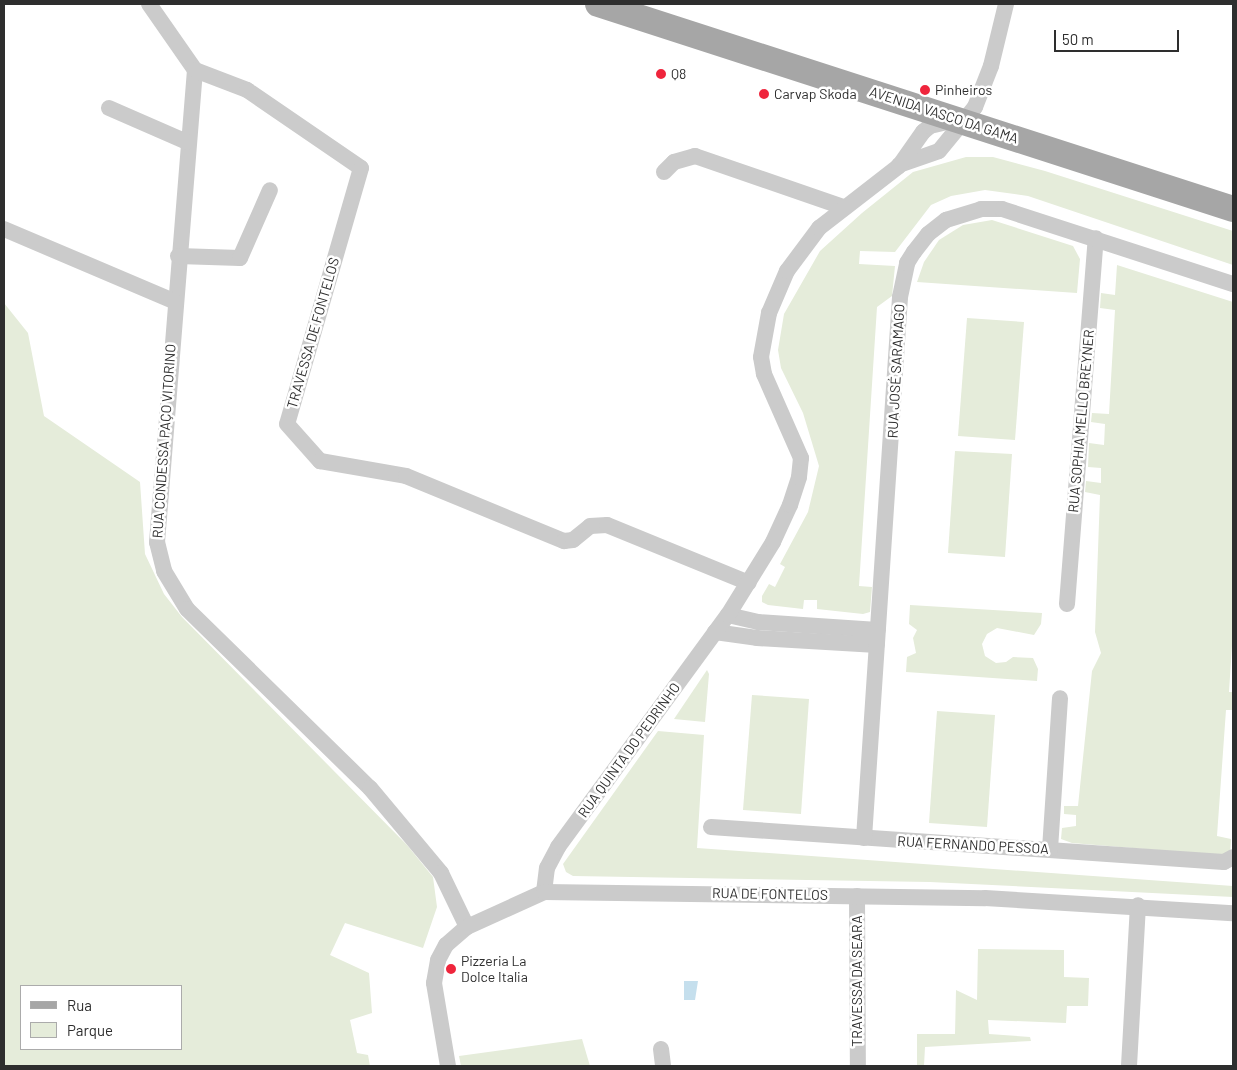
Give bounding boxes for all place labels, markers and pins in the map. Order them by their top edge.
place label: Q8 [671,66,686,82]
marker: Q8 [655,68,667,80]
place label: Pinheiros [935,82,992,98]
marker: Pinheiros [919,84,931,96]
place label: Carvap Skoda [774,86,857,102]
marker: Carvap Skoda [758,88,770,100]
place label: Pizzeria La Dolce Italia [461,953,528,986]
marker: Pizzeria La Dolce Italia [445,963,457,975]

